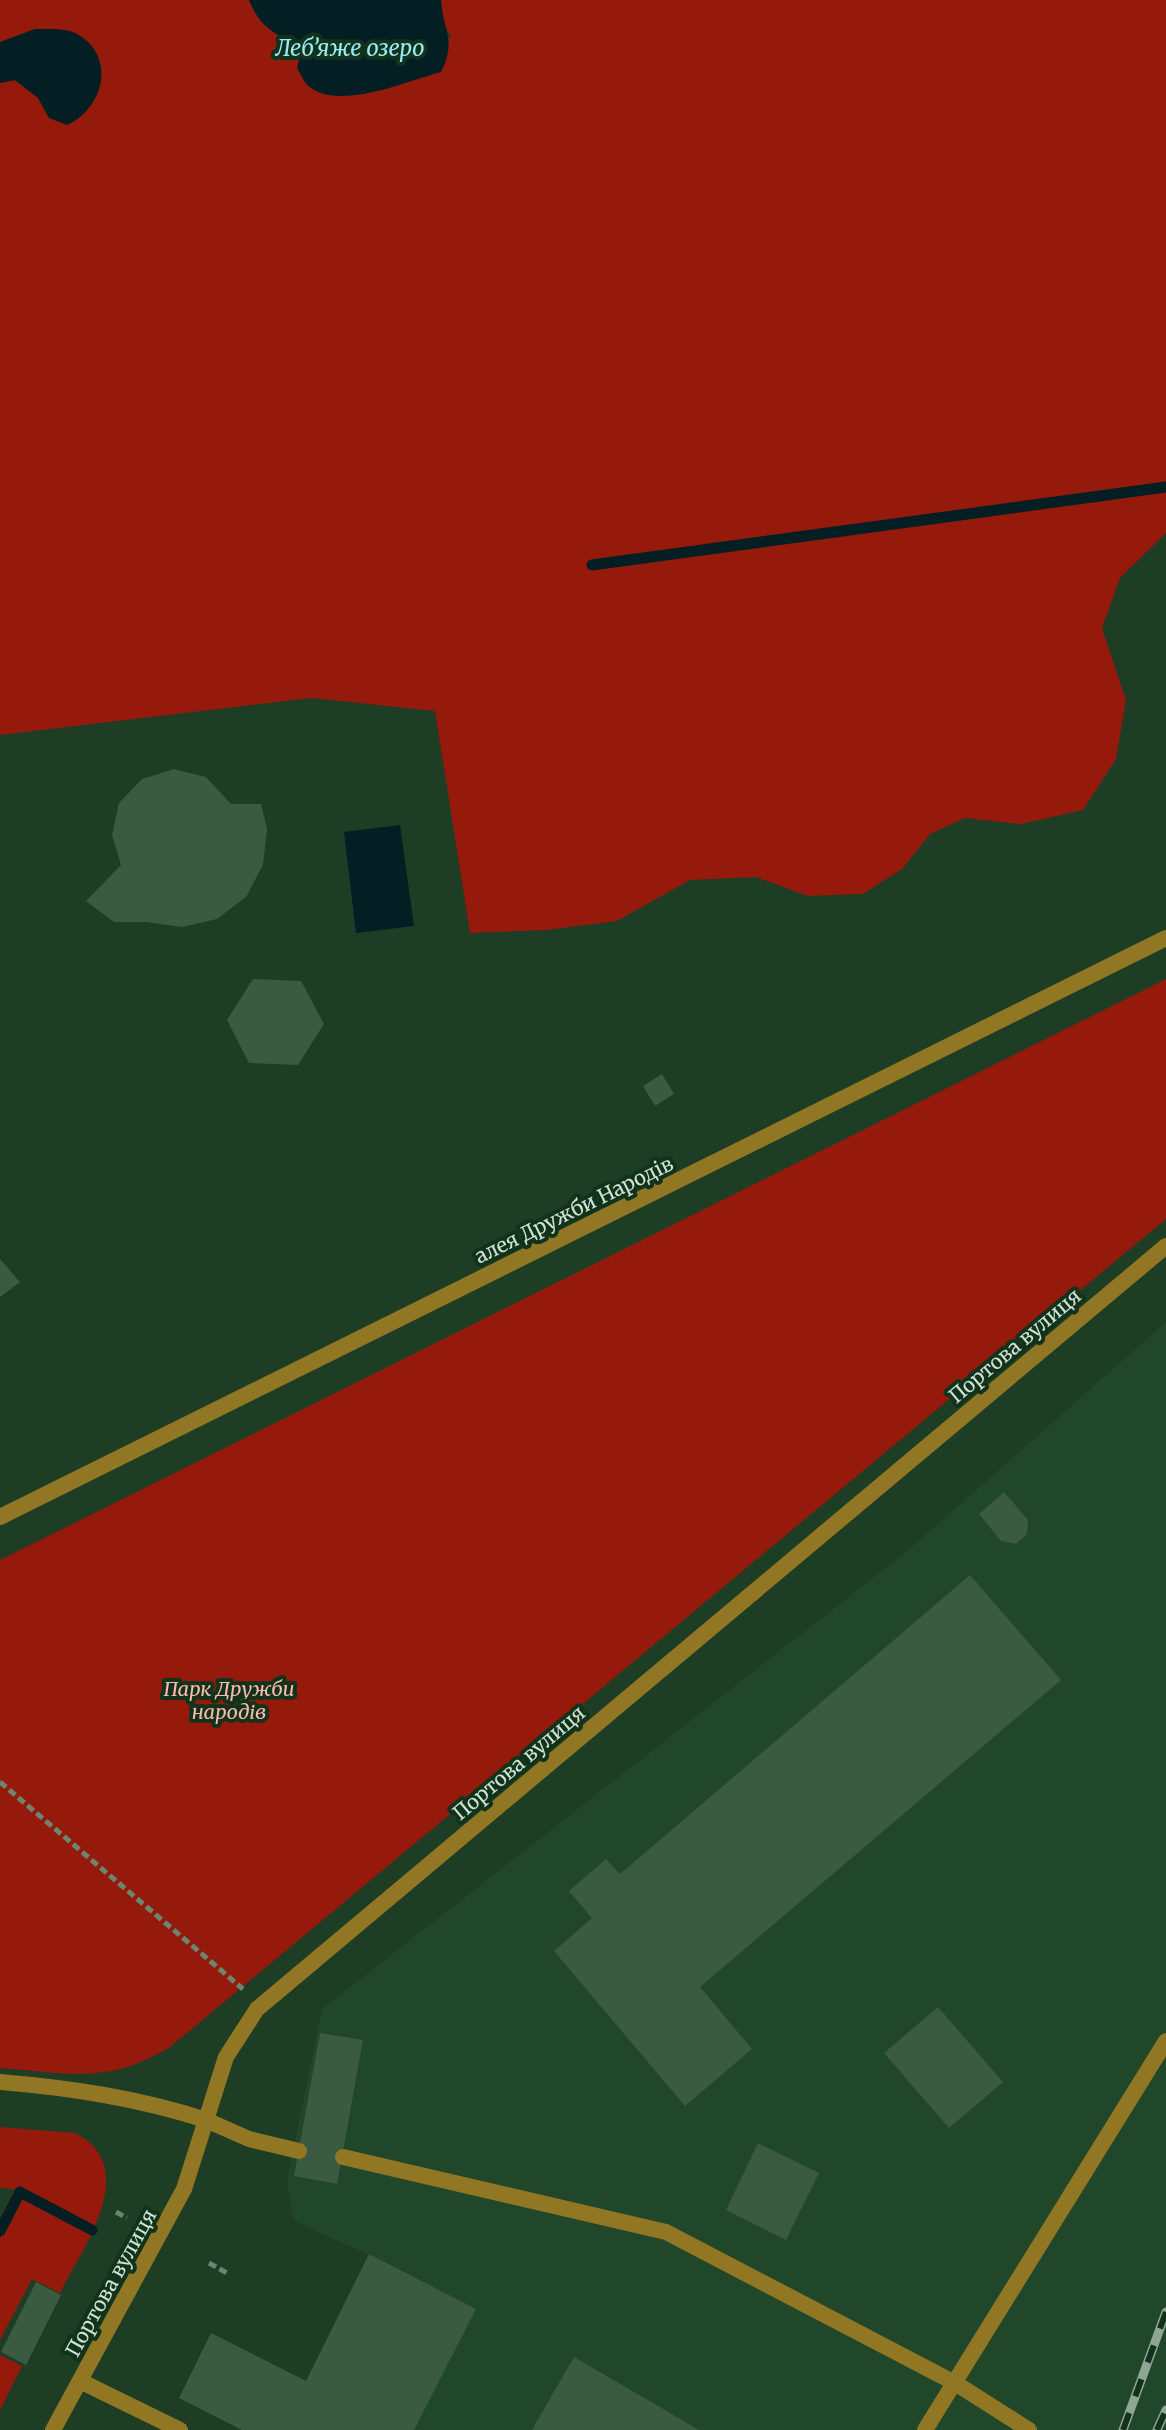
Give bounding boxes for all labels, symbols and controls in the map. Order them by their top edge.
water label: Леб’яже озеро [274,34,425,62]
street label: алея Дружби Народів [471,1151,677,1268]
street label: Портова вулиця [944,1283,1086,1408]
park label: Парк Дружби народів [164,1676,294,1724]
street label: Портова вулиця [448,1700,590,1825]
street label: Портова вулиця [60,2205,161,2361]

